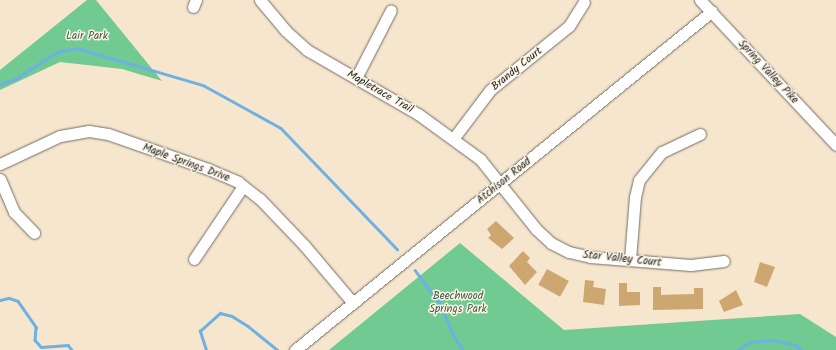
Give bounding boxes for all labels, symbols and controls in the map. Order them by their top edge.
park label: Lair Park [66,29,108,43]
street label: Spring Valley Pike [735,37,801,107]
street label: Brandy Court [489,45,545,93]
street label: Mapletrace Trail [345,68,415,116]
street label: Maple Springs Drive [141,141,231,185]
street label: Atchison Road [474,155,534,207]
street label: Star Valley Court [582,248,662,270]
park label: Beechwood Springs Park [429,290,487,316]

